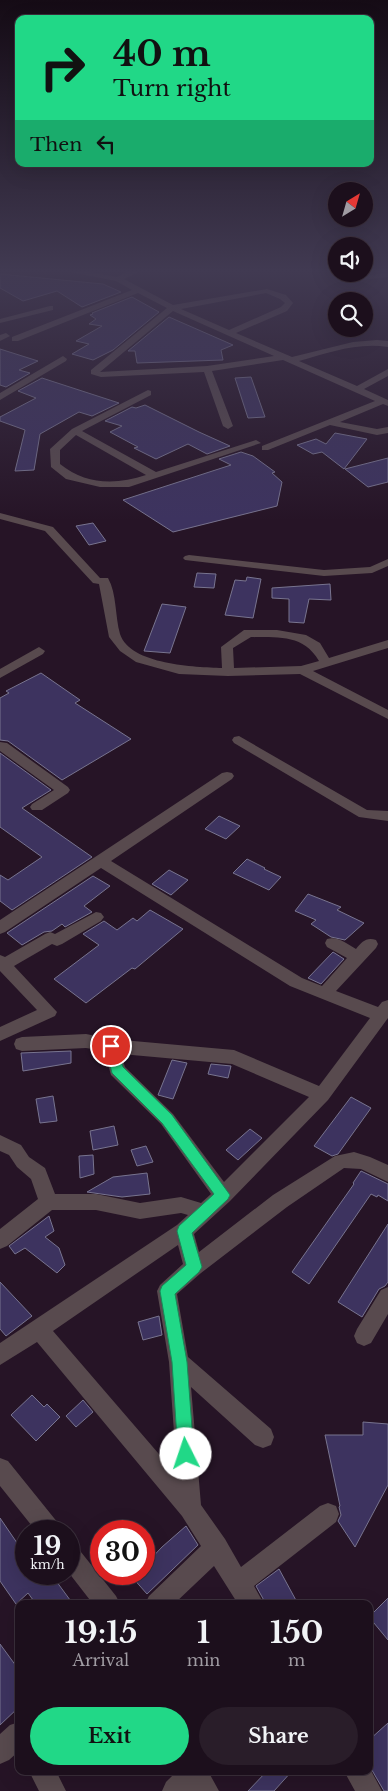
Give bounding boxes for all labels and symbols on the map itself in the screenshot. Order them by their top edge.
north arrow [328,182,372,228]
pin [90,1025,132,1067]
position arrow [159,1427,211,1479]
speed limit sign: 30 [90,1520,155,1585]

